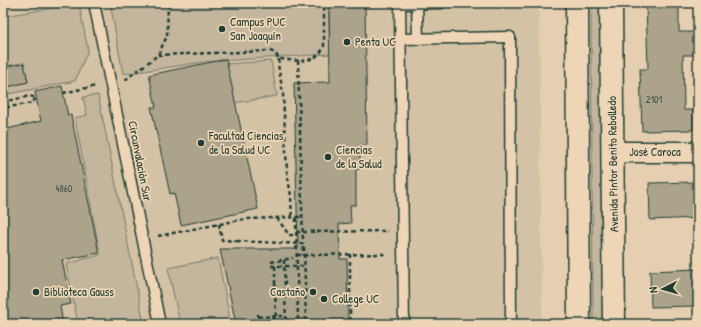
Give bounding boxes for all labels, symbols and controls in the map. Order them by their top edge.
place label: Campus PUC San Joaquín [230,13,286,44]
marker: Campus PUC San Joaquín [217,24,227,34]
place label: Penta UC [355,33,396,50]
marker: Penta UC [342,37,352,47]
house number: 2101 [646,93,663,106]
street label: Avenida Pintor Benito Rebolledo [603,96,622,232]
street label: Circunvalación Sur [124,119,157,203]
place label: Facultad Ciencias de la Salud UC [208,127,284,158]
marker: Facultad Ciencias de la Salud UC [196,138,206,148]
place label: Ciencias de la Salud [336,141,382,172]
street label: José Caroca [629,143,681,160]
marker: Ciencias de la Salud [323,152,333,162]
house number: 4860 [56,182,73,195]
north arrow [643,269,683,309]
place label: Biblioteca Gauss [44,283,114,300]
place label: Castaño [270,283,305,300]
text: N [646,286,660,294]
marker: Biblioteca Gauss [31,287,41,297]
marker: Castaño [308,287,318,297]
place label: College UC [332,290,380,307]
marker: College UC [319,294,329,304]

